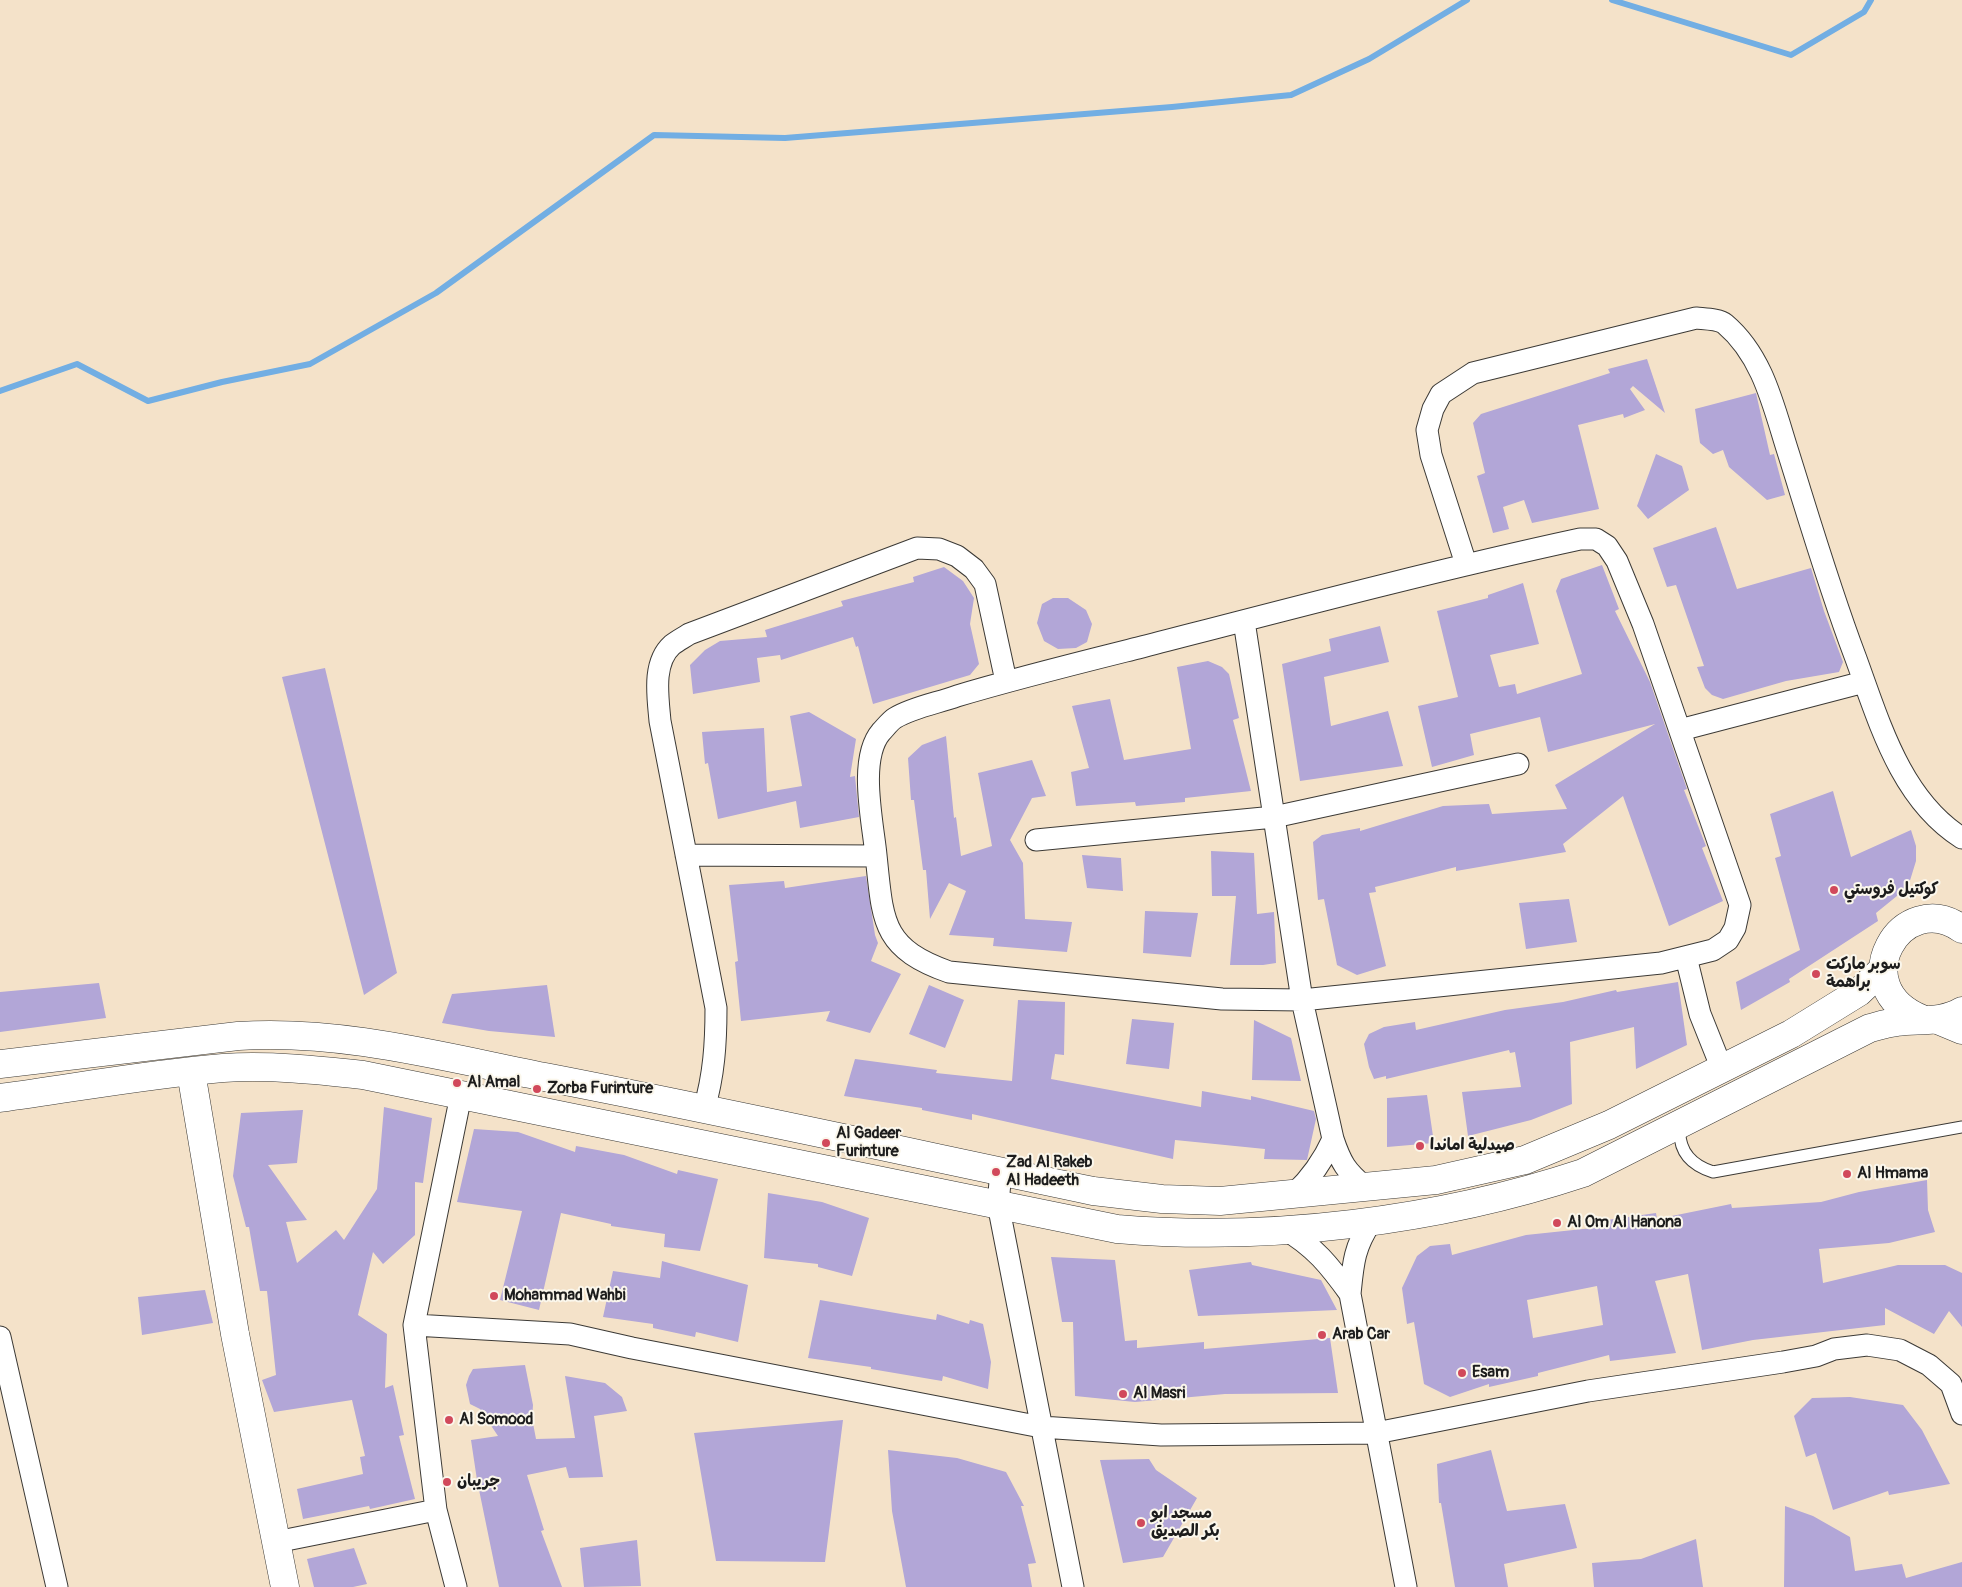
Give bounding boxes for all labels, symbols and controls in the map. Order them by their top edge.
place label: كوكتيل فروستي [1844,880,1938,900]
marker: كوكتيل فروستي [1828,884,1840,896]
place label: سوبر ماركت براهمة [1826,955,1901,993]
marker: سوبر ماركت براهمة [1810,968,1822,980]
place label: Al Amal [467,1073,520,1093]
marker: Al Amal [451,1077,463,1089]
place label: Zorba Furinture [547,1079,653,1099]
marker: Zorba Furinture [531,1083,543,1095]
place label: Al Gadeer Furinture [836,1124,901,1162]
place label: صيدلية اماندا [1430,1136,1515,1156]
marker: Al Gadeer Furinture [820,1137,832,1149]
marker: صيدلية اماندا [1414,1140,1426,1152]
place label: Zad Al Rakeb Al Hadeeth [1006,1153,1092,1191]
place label: Al Hmama [1857,1164,1928,1184]
marker: Zad Al Rakeb Al Hadeeth [990,1166,1002,1178]
marker: Al Hmama [1841,1168,1853,1180]
place label: Al Om Al Hanona [1567,1213,1682,1233]
marker: Al Om Al Hanona [1551,1217,1563,1229]
place label: Mohammad Wahbi [504,1286,626,1306]
marker: Mohammad Wahbi [488,1290,500,1302]
place label: Arab Car [1332,1325,1390,1345]
marker: Arab Car [1316,1329,1328,1341]
place label: Esam [1472,1363,1509,1383]
marker: Esam [1456,1367,1468,1379]
place label: Al Masri [1133,1384,1185,1404]
marker: Al Masri [1117,1388,1129,1400]
place label: Al Somood [459,1410,533,1430]
marker: Al Somood [443,1414,455,1426]
place label: جريبان [457,1472,500,1492]
marker: جريبان [441,1476,453,1488]
place label: مسجد ابو بكر الصديق [1151,1504,1220,1542]
marker: مسجد ابو بكر الصديق [1135,1517,1147,1529]

